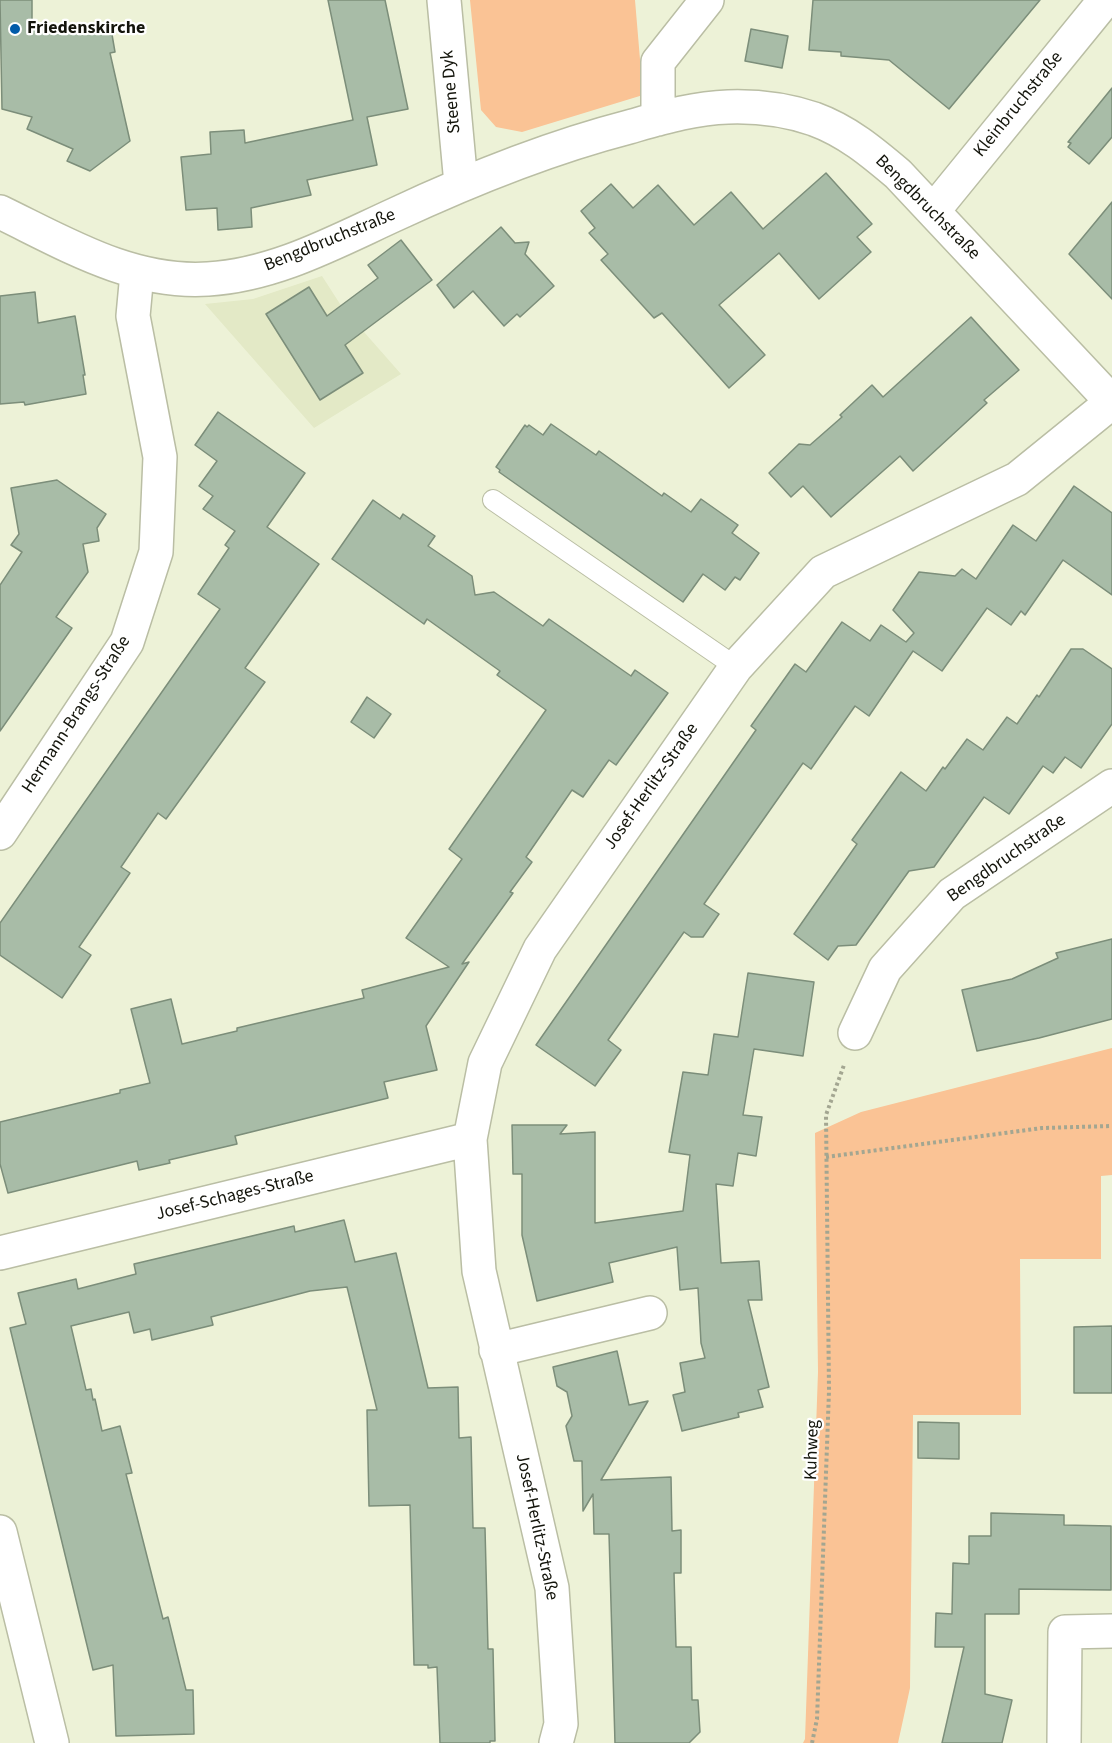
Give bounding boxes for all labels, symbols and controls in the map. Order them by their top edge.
place label: Friedenskirche [27,18,145,40]
marker: Friedenskirche [8,22,22,36]
street label: Kleinbruchstraße [970,48,1068,162]
street label: Steene Dyk [438,49,466,135]
street label: Bengdbruchstraße [870,151,984,265]
street label: Bengdbruchstraße [261,205,399,277]
street label: Hermann-Brangs-Straße [18,632,136,798]
street label: Josef-Herlitz-Straße [600,720,704,854]
street label: Bengdbruchstraße [944,810,1070,908]
street label: Josef-Schages-Straße [154,1166,316,1226]
street label: Kuhweg [801,1419,825,1481]
street label: Josef-Herlitz-Straße [510,1452,562,1602]

